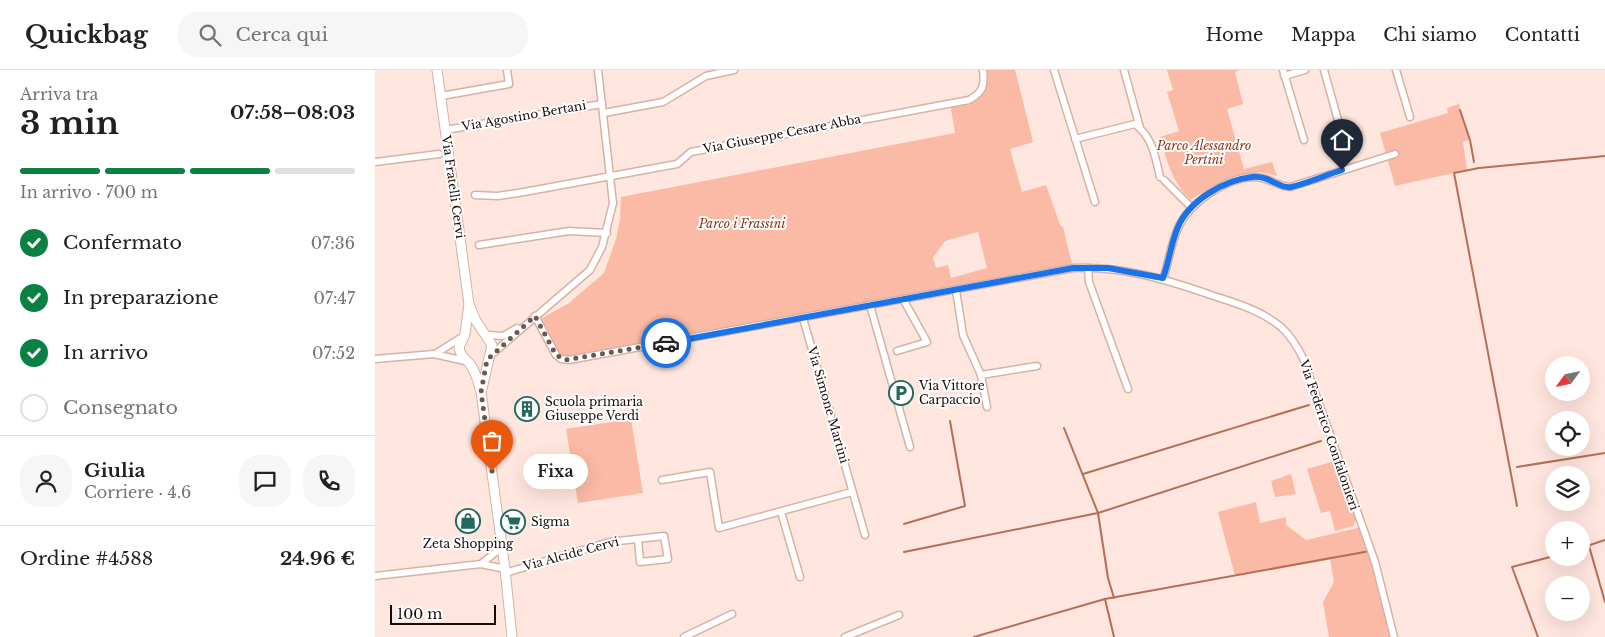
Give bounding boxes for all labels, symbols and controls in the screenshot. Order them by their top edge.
search box [178,12,528,57]
text: Quickbag [25,20,148,49]
icon: search [196,21,224,49]
text: Cerca qui [236,23,328,46]
text: Home [1206,24,1263,46]
text: Mappa [1291,24,1355,46]
text: Chi siamo [1383,24,1477,46]
text: Contatti [1505,24,1580,46]
text: Arriva tra [20,84,98,104]
street label: Via Agostino Bertani [460,97,587,134]
text: 07:58–08:03 [230,101,355,124]
text: 3 min [20,103,119,143]
street label: Via Giuseppe Cesare Abba [701,111,862,156]
pin [1321,119,1363,170]
icon: home [1328,126,1356,154]
street label: Via Fratelli Cervi [439,133,468,239]
park label: Parco Alessandro Pertini [1156,138,1251,167]
text: In arrivo · 700 m [20,182,158,202]
park label: Parco i Frassini [698,216,786,231]
icon: check [20,229,48,257]
text: Confermato [63,231,182,254]
text: 07:36 [311,233,355,253]
icon: check [20,284,48,312]
text: In preparazione [63,286,219,309]
text: 07:47 [314,288,355,308]
courier [641,318,691,368]
icon: car [652,329,680,357]
icon: check [20,339,48,367]
text: In arrivo [63,341,148,364]
text: 07:52 [312,343,355,363]
street label: Via Simone Martini [804,344,852,465]
north arrow [1545,356,1590,401]
map controls [1545,356,1590,621]
street label: Via Federico Confalonieri [1296,357,1362,512]
place label: Via Vittore Carpaccio [918,378,985,407]
parking icon: Via Vittore Carpaccio [888,380,914,406]
place label: Scuola primaria Giuseppe Verdi [545,394,643,423]
text: Consegnato [63,396,178,419]
building icon: Scuola primaria Giuseppe Verdi [514,396,540,422]
button: locate [1545,411,1590,456]
pin [471,420,513,471]
icon: bag [478,427,506,455]
callout: Fixa [522,454,587,488]
button: person [20,455,72,507]
button: chat [239,455,291,507]
button: phone [303,455,355,507]
text: Giulia [84,459,145,482]
text: Fixa [537,461,574,481]
button: layers [1545,466,1590,511]
text: Corriere · 4.6 [84,482,191,502]
shop icon: Zeta Shopping [455,508,481,534]
supermarket icon: Sigma [500,509,526,535]
place label: Sigma [531,514,570,529]
button: + [1545,521,1590,566]
street label: Via Alcide Cervi [520,534,620,574]
place label: Zeta Shopping [423,536,514,551]
text: Ordine #4588 [20,547,153,570]
text: 24.96 € [280,547,355,570]
button: − [1545,576,1590,621]
scale bar [390,602,496,625]
text: 100 m [397,605,442,623]

